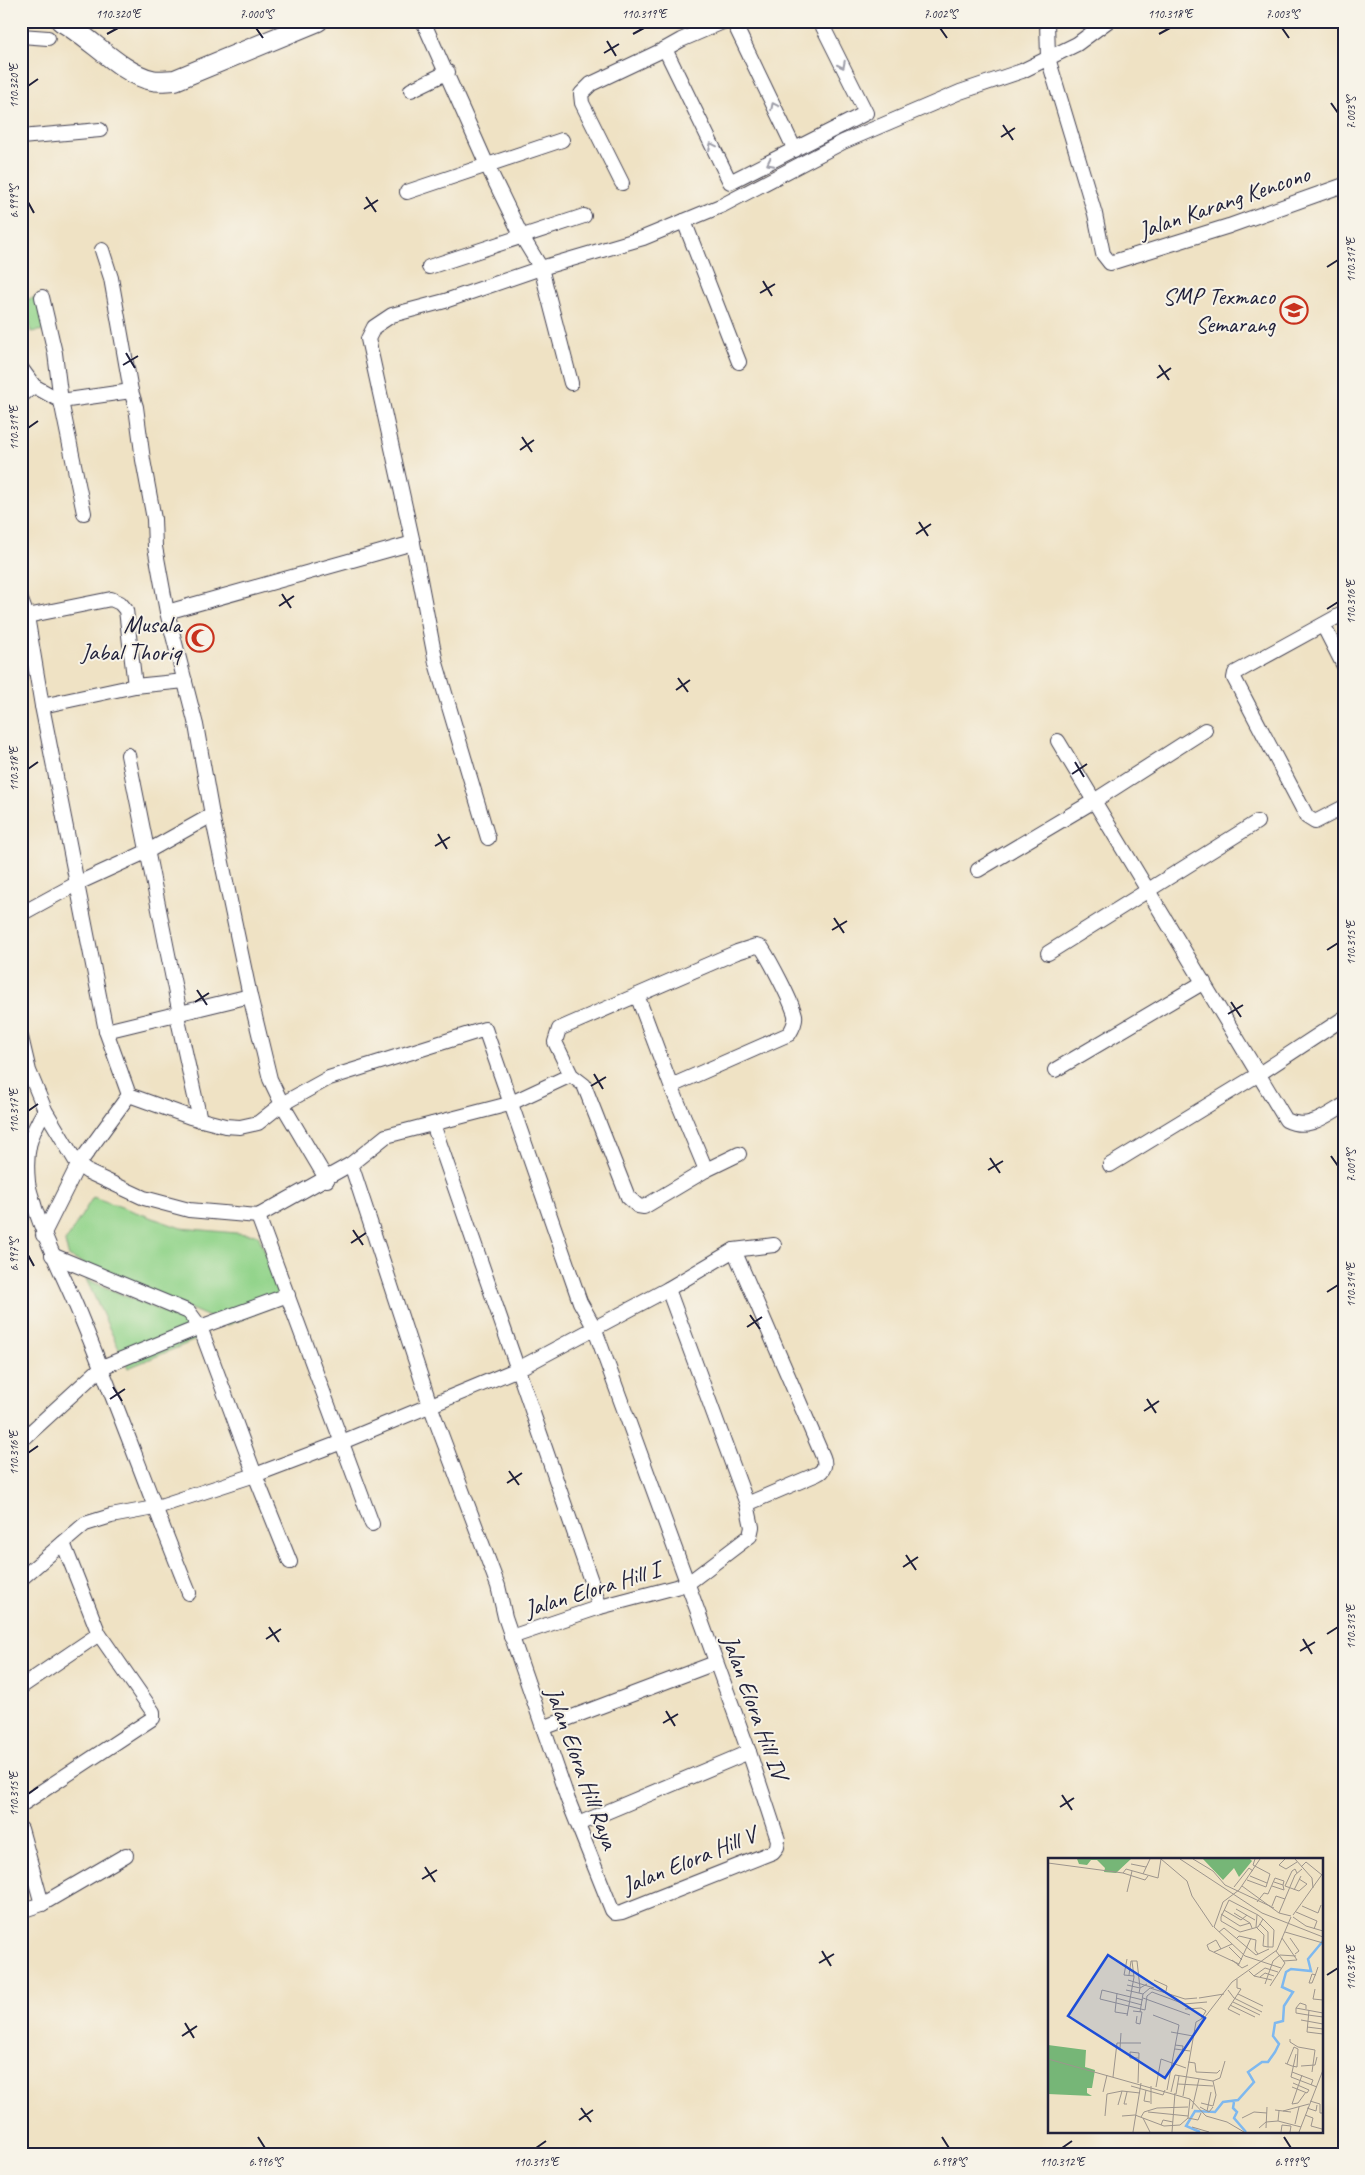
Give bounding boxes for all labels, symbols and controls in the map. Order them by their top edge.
text: 110.320°E [96,6,142,22]
text: 7.000°S [239,6,275,22]
text: 110.319°E [622,6,668,22]
text: 7.002°S [923,6,959,22]
text: 110.318°E [1148,6,1194,22]
text: 7.003°S [1265,6,1301,22]
one-way arrow [836,60,846,69]
text: 110.320°E [6,62,22,108]
text: 7.003°S [1343,94,1359,130]
one-way arrow [769,102,780,111]
one-way arrow [708,142,719,151]
one-way arrow [766,157,775,167]
street label: Jalan Karang Kencono [1133,158,1315,246]
text: 6.999°S [6,183,22,219]
text: 110.317°E [1343,236,1359,282]
place label: SMP Texmaco Semarang [1163,281,1277,339]
school or university icon: SMP Texmaco Semarang [1279,295,1309,325]
text: 110.319°E [6,404,22,450]
text: 110.316°E [1343,578,1359,624]
place label: Musala Jabal Thoriq [80,609,183,667]
mosque icon: Musala Jabal Thoriq [185,623,215,653]
text: 110.318°E [6,745,22,791]
text: 110.315°E [1343,919,1359,965]
text: 110.317°E [6,1087,22,1133]
text: 7.001°S [1343,1147,1359,1183]
text: 6.997°S [6,1236,22,1272]
text: 110.314°E [1343,1261,1359,1307]
text: 110.316°E [6,1429,22,1475]
street label: Jalan Elora Hill I [520,1553,668,1624]
text: 110.313°E [1343,1603,1359,1649]
street label: Jalan Elora Hill IV [715,1630,797,1788]
street label: Jalan Elora Hill Raya [538,1682,626,1854]
text: 110.315°E [6,1770,22,1816]
street label: Jalan Elora Hill V [617,1818,765,1901]
inset map [1048,1858,1322,2132]
text: 110.312°E [1343,1944,1359,1990]
text: 6.996°S [248,2154,284,2170]
text: 110.313°E [514,2154,560,2170]
text: 6.998°S [932,2154,968,2170]
text: 110.312°E [1040,2154,1086,2170]
text: 6.999°S [1274,2154,1310,2170]

